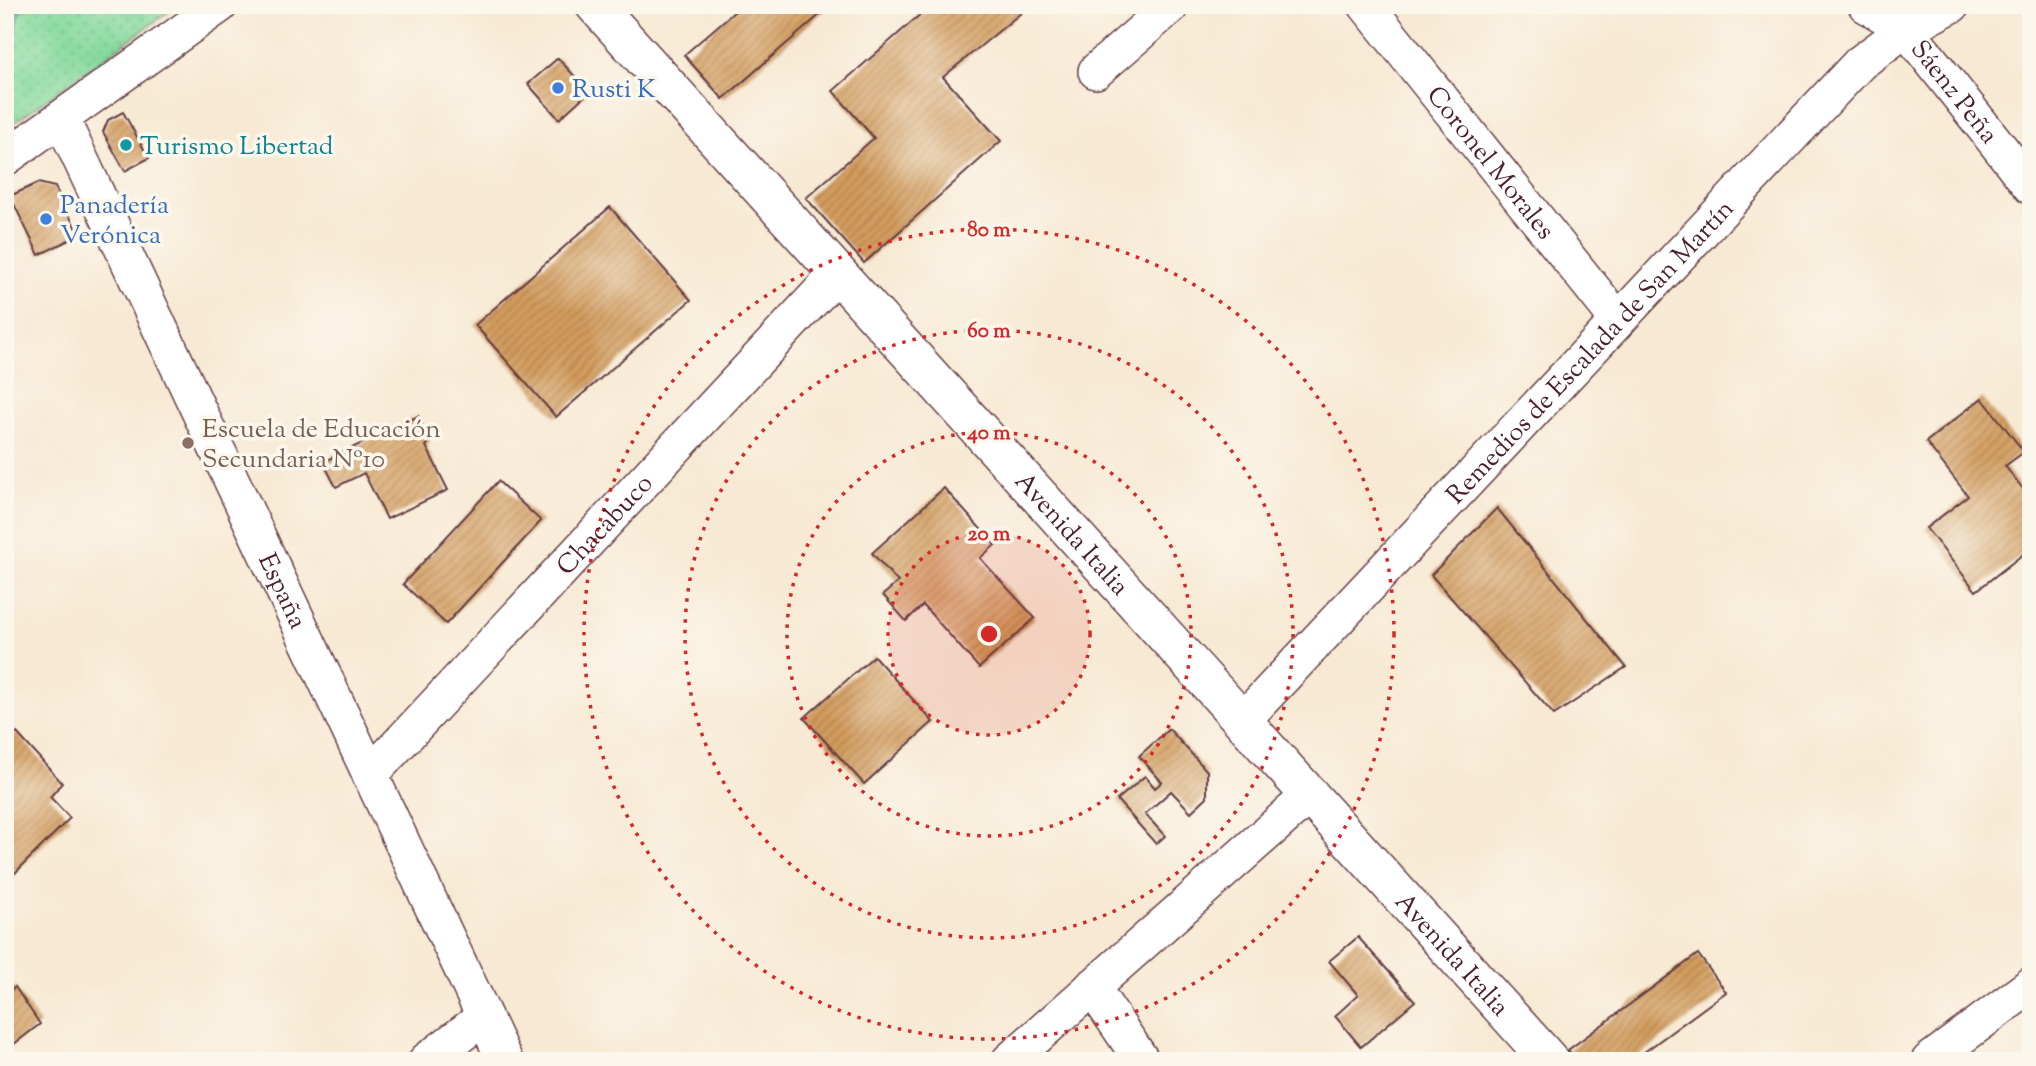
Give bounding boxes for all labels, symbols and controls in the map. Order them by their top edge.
street label: Sáenz Peña [1901,33,2006,153]
place label: Rusti K [572,72,656,109]
street label: Coronel Morales [1417,79,1562,248]
marker: Rusti K [550,80,566,96]
place label: Turismo Libertad [140,129,334,166]
marker: Turismo Libertad [118,137,134,153]
place label: Panadería Verónica [60,188,169,255]
street label: Remedios de Escalada de San Martín [1439,192,1744,513]
marker: Panadería Verónica [38,211,54,227]
text: 80 m [967,216,1011,246]
text: 60 m [967,317,1011,347]
place label: Escuela de Educación Secundaria Nº10 [202,412,441,479]
text: 40 m [966,419,1011,449]
marker: Escuela de Educación Secundaria Nº10 [180,435,196,451]
street label: Avenida Italia [1005,465,1137,605]
street label: Chacabuco [549,467,662,585]
text: 20 m [968,520,1011,550]
street label: España [248,548,315,635]
centre of rings [977,622,1001,646]
street label: Avenida Italia [1385,885,1517,1025]

